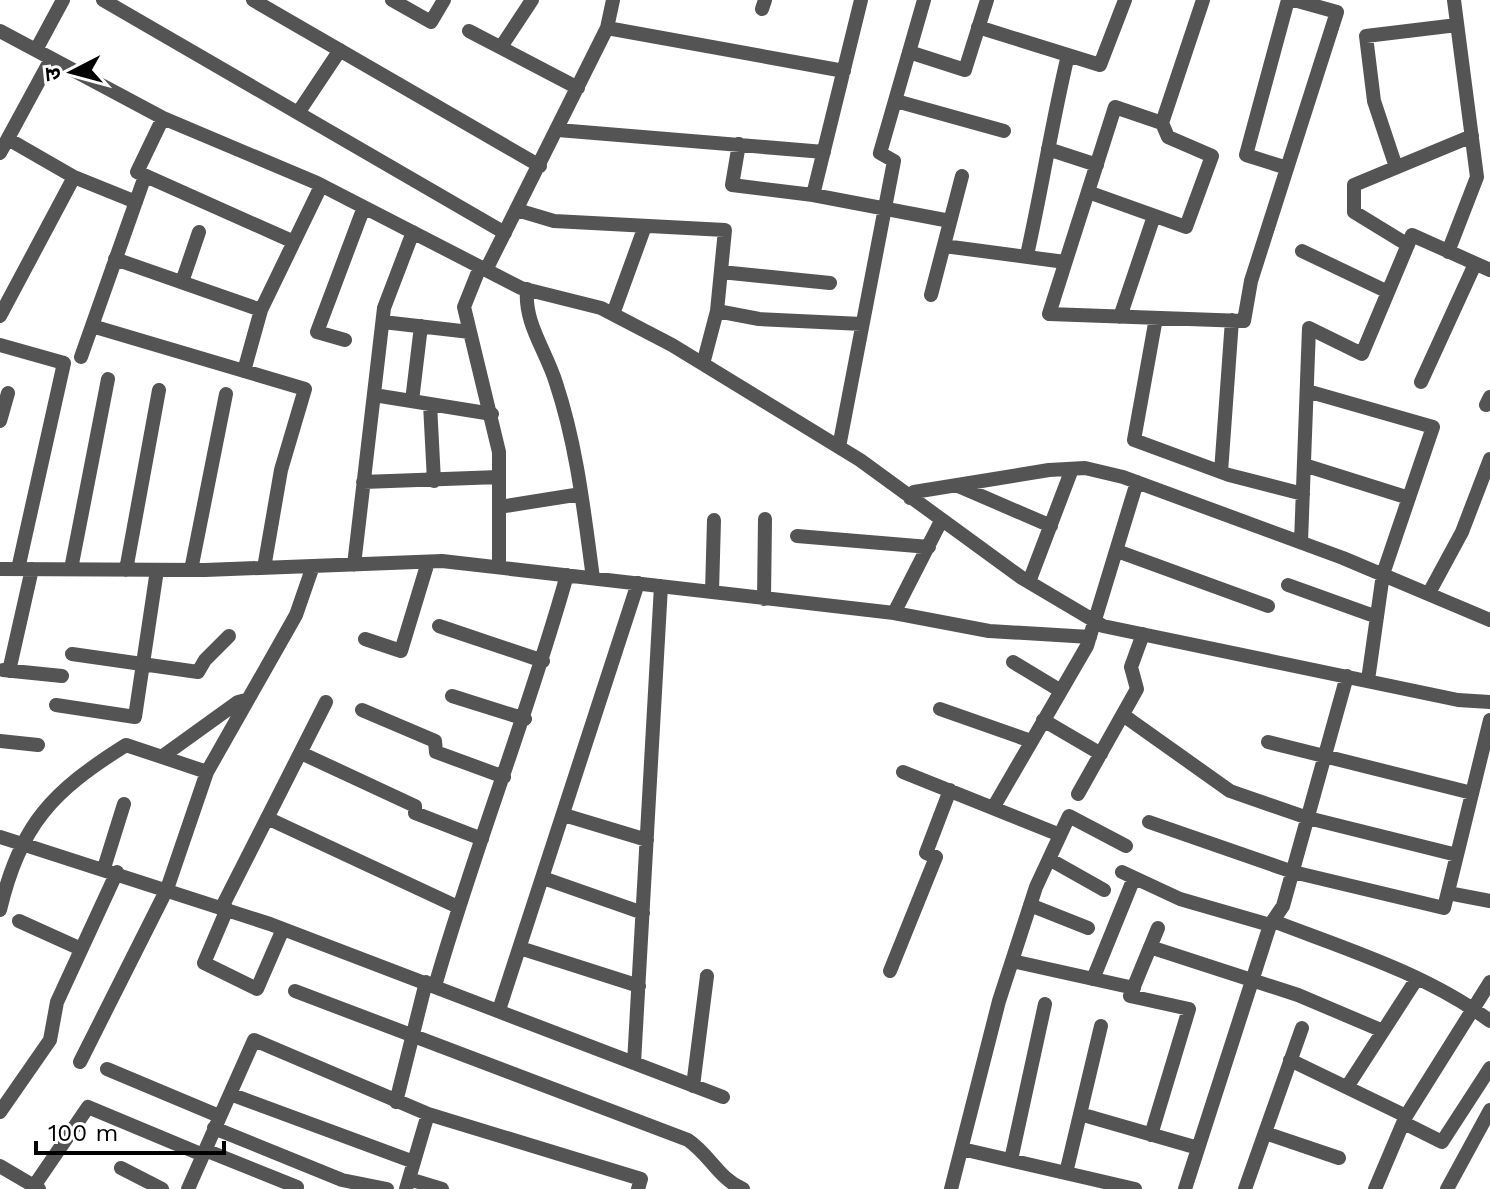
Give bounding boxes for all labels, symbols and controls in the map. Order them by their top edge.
north arrow [32,32,112,112]
text: उ [39,65,66,82]
scale bar [36,1105,224,1155]
text: 100 m [48,1119,118,1147]

